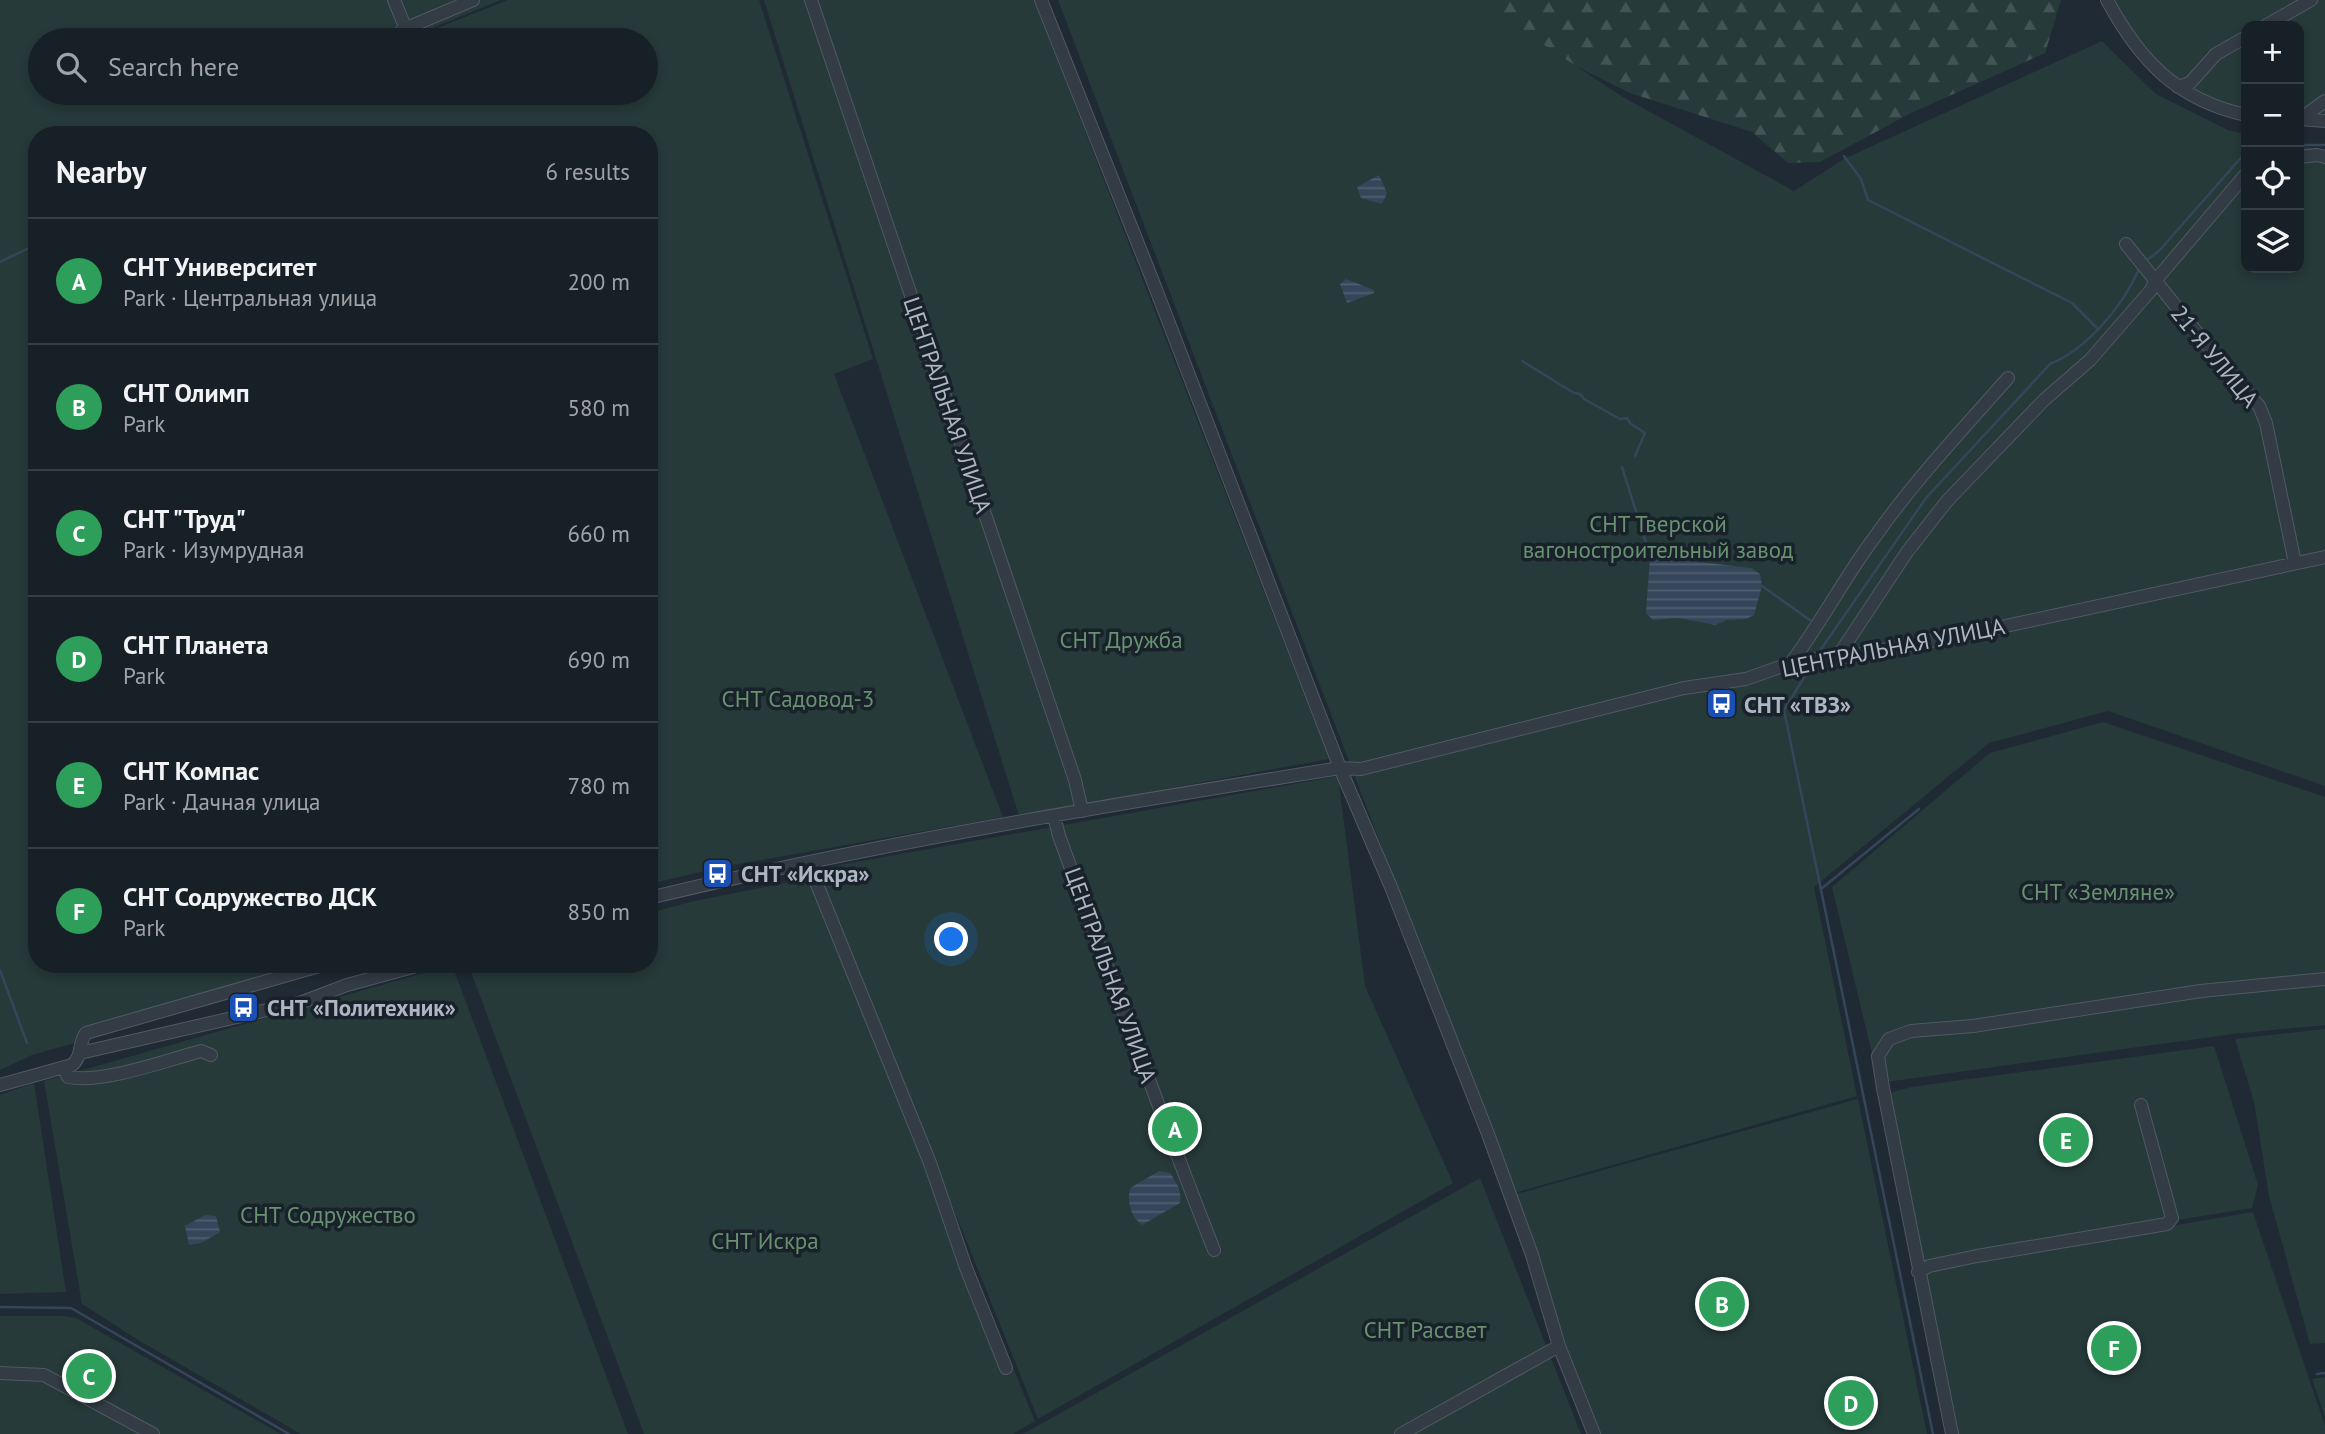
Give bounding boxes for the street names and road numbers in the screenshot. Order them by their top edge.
street label: ЦЕНТРАЛЬНАЯ УЛИЦА [897,293,999,518]
street label: 21-Я УЛИЦА [2165,299,2265,413]
street label: ЦЕНТРАЛЬНАЯ УЛИЦА [1779,611,2008,683]
street label: ЦЕНТРАЛЬНАЯ УЛИЦА [1059,863,1164,1087]

